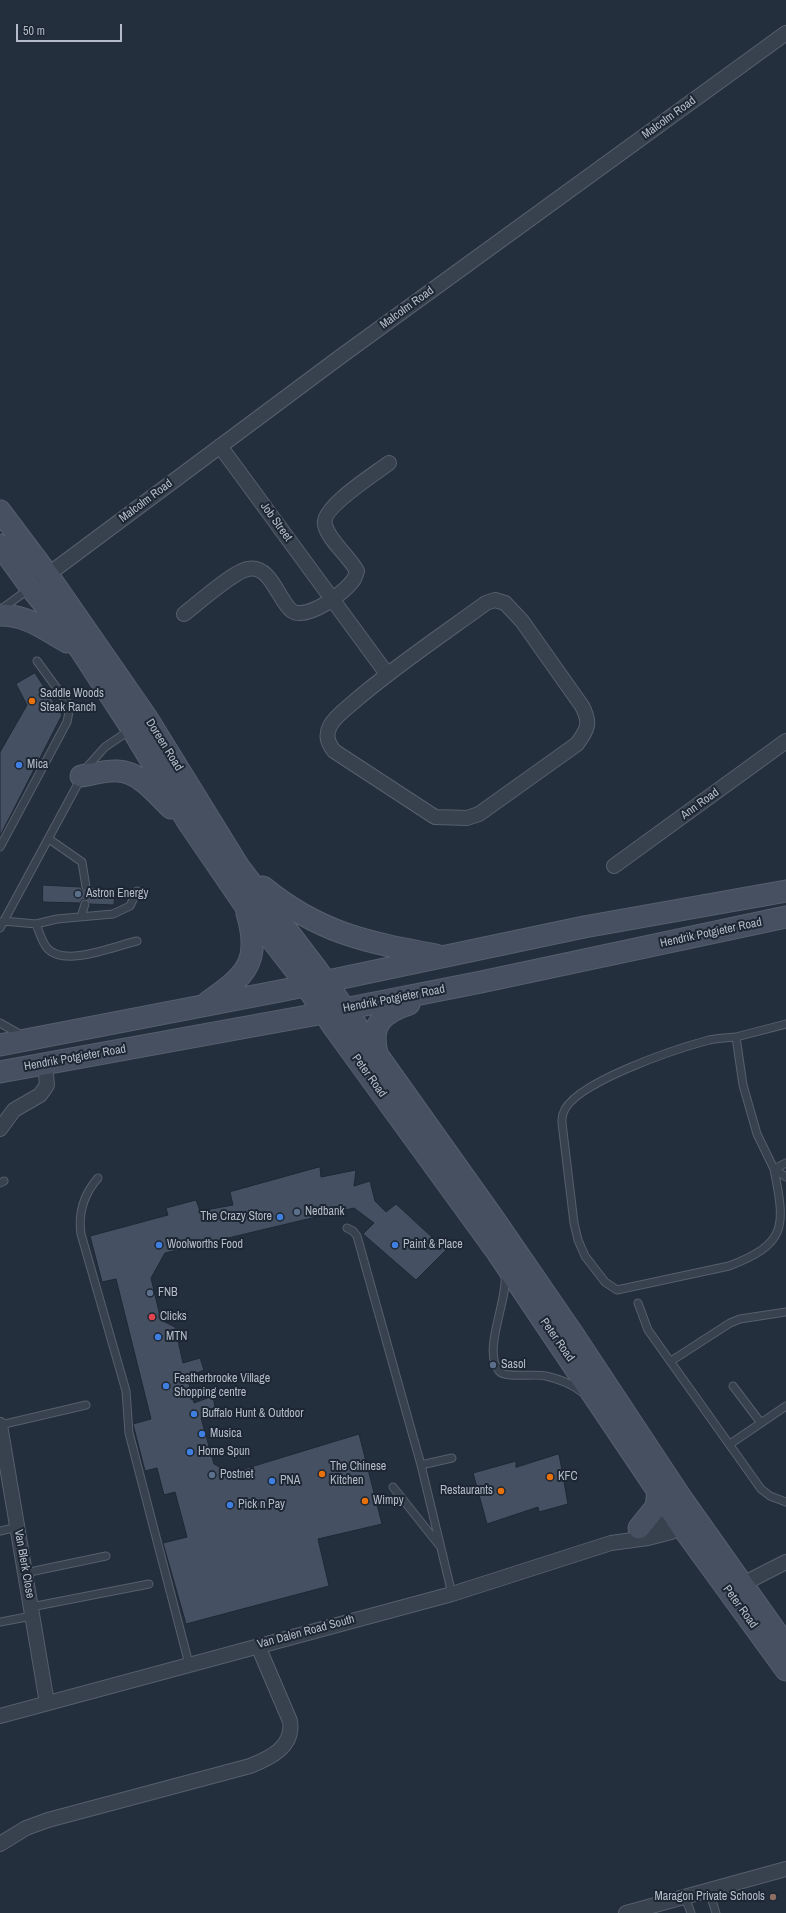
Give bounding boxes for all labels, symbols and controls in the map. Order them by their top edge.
scale bar [18,16,124,42]
text: 50 m [23,23,45,39]
street label: Malcolm Road [639,94,699,142]
street label: Malcolm Road [377,284,437,332]
street label: Malcolm Road [117,476,175,526]
street label: Job Street [257,500,295,544]
place label: Saddle Woods Steak Ranch [40,687,104,715]
marker: Saddle Woods Steak Ranch [27,696,37,706]
street label: Doreen Road [142,716,186,774]
place label: Mica [27,758,48,772]
marker: Mica [14,760,24,770]
street label: Ann Road [678,785,722,823]
place label: Astron Energy [86,887,148,901]
marker: Astron Energy [73,889,83,899]
street label: Hendrik Potgieter Road [659,915,763,951]
street label: Hendrik Potgieter Road [342,982,446,1016]
street label: Hendrik Potgieter Road [23,1042,127,1074]
street label: Peter Road [349,1052,389,1100]
place label: Nedbank [305,1205,344,1219]
marker: Nedbank [292,1207,302,1217]
place label: The Crazy Store [200,1210,272,1224]
marker: The Crazy Store [275,1212,285,1222]
place label: Woolworths Food [167,1238,243,1252]
place label: Paint & Place [403,1238,463,1252]
marker: Woolworths Food [154,1240,164,1250]
marker: Paint & Place [390,1240,400,1250]
place label: FNB [158,1286,178,1300]
marker: FNB [145,1288,155,1298]
place label: Clicks [160,1310,187,1324]
marker: Clicks [147,1312,157,1322]
street label: Peter Road [537,1315,577,1365]
place label: MTN [166,1330,187,1344]
marker: MTN [153,1332,163,1342]
place label: Sasol [501,1358,526,1372]
marker: Sasol [488,1360,498,1370]
place label: Featherbrooke Village Shopping centre [174,1372,270,1400]
marker: Featherbrooke Village Shopping centre [161,1381,171,1391]
place label: Buffalo Hunt & Outdoor [202,1407,304,1421]
marker: Buffalo Hunt & Outdoor [189,1409,199,1419]
place label: Musica [210,1427,242,1441]
marker: Musica [197,1429,207,1439]
place label: Home Spun [198,1445,250,1459]
marker: Home Spun [185,1447,195,1457]
place label: The Chinese Kitchen [330,1460,386,1488]
place label: Postnet [220,1468,253,1482]
marker: The Chinese Kitchen [317,1469,327,1479]
marker: Postnet [207,1470,217,1480]
place label: KFC [558,1470,578,1484]
marker: KFC [545,1472,555,1482]
place label: PNA [280,1474,300,1488]
marker: PNA [267,1476,277,1486]
place label: Restaurants [440,1484,493,1498]
marker: Restaurants [496,1486,506,1496]
place label: Wimpy [373,1494,404,1508]
marker: Wimpy [360,1496,370,1506]
place label: Pick n Pay [238,1498,285,1512]
marker: Pick n Pay [225,1500,235,1510]
street label: Van Blerk Close [11,1528,37,1600]
street label: Peter Road [720,1583,760,1631]
street label: Van Dalen Road South [256,1612,356,1652]
place label: Maragon Private Schools [655,1890,765,1904]
marker: Maragon Private Schools [768,1892,778,1902]

